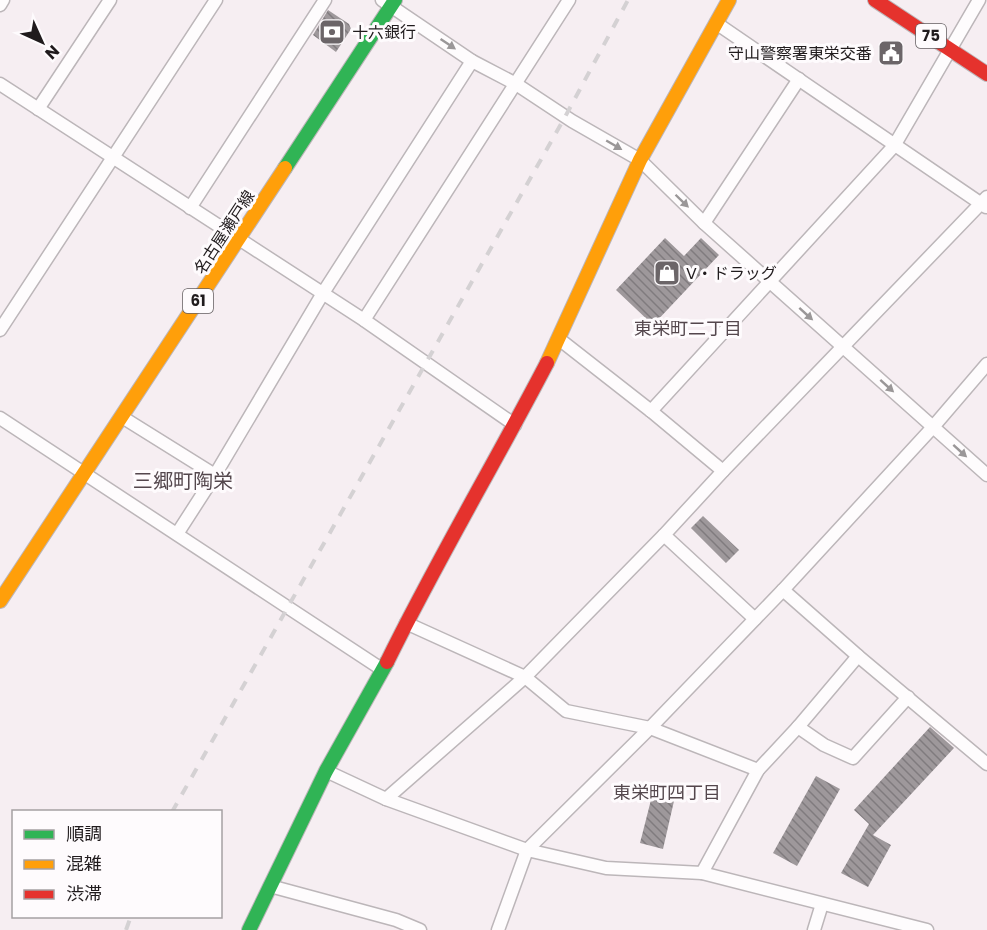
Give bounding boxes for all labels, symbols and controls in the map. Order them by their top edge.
north arrow [12,12,72,72]
bank icon: 十六銀行 [317,17,347,47]
place label: 十六銀行 [352,21,416,44]
road number: 75 [916,24,946,48]
one-way arrow [439,38,455,50]
public building icon: 守山警察署東栄交番 [876,38,906,68]
text: N [40,40,65,65]
place label: 守山警察署東栄交番 [728,42,872,65]
one-way arrow [606,140,622,151]
street label: 名古屋瀬戸線 [189,186,260,279]
one-way arrow [674,194,688,208]
shop icon: V・ドラッグ [652,258,682,288]
place label: V・ドラッグ [686,262,777,285]
road number: 61 [183,289,213,313]
one-way arrow [798,307,813,320]
district label: 東栄町二丁目 [634,316,742,341]
one-way arrow [879,379,894,392]
one-way arrow [952,444,967,457]
district label: 三郷町陶栄 [133,467,233,495]
district label: 東栄町四丁目 [613,780,721,805]
legend [12,810,222,918]
text: 順調 [66,821,102,846]
text: 混雑 [66,851,102,876]
text: 渋滞 [66,881,102,906]

